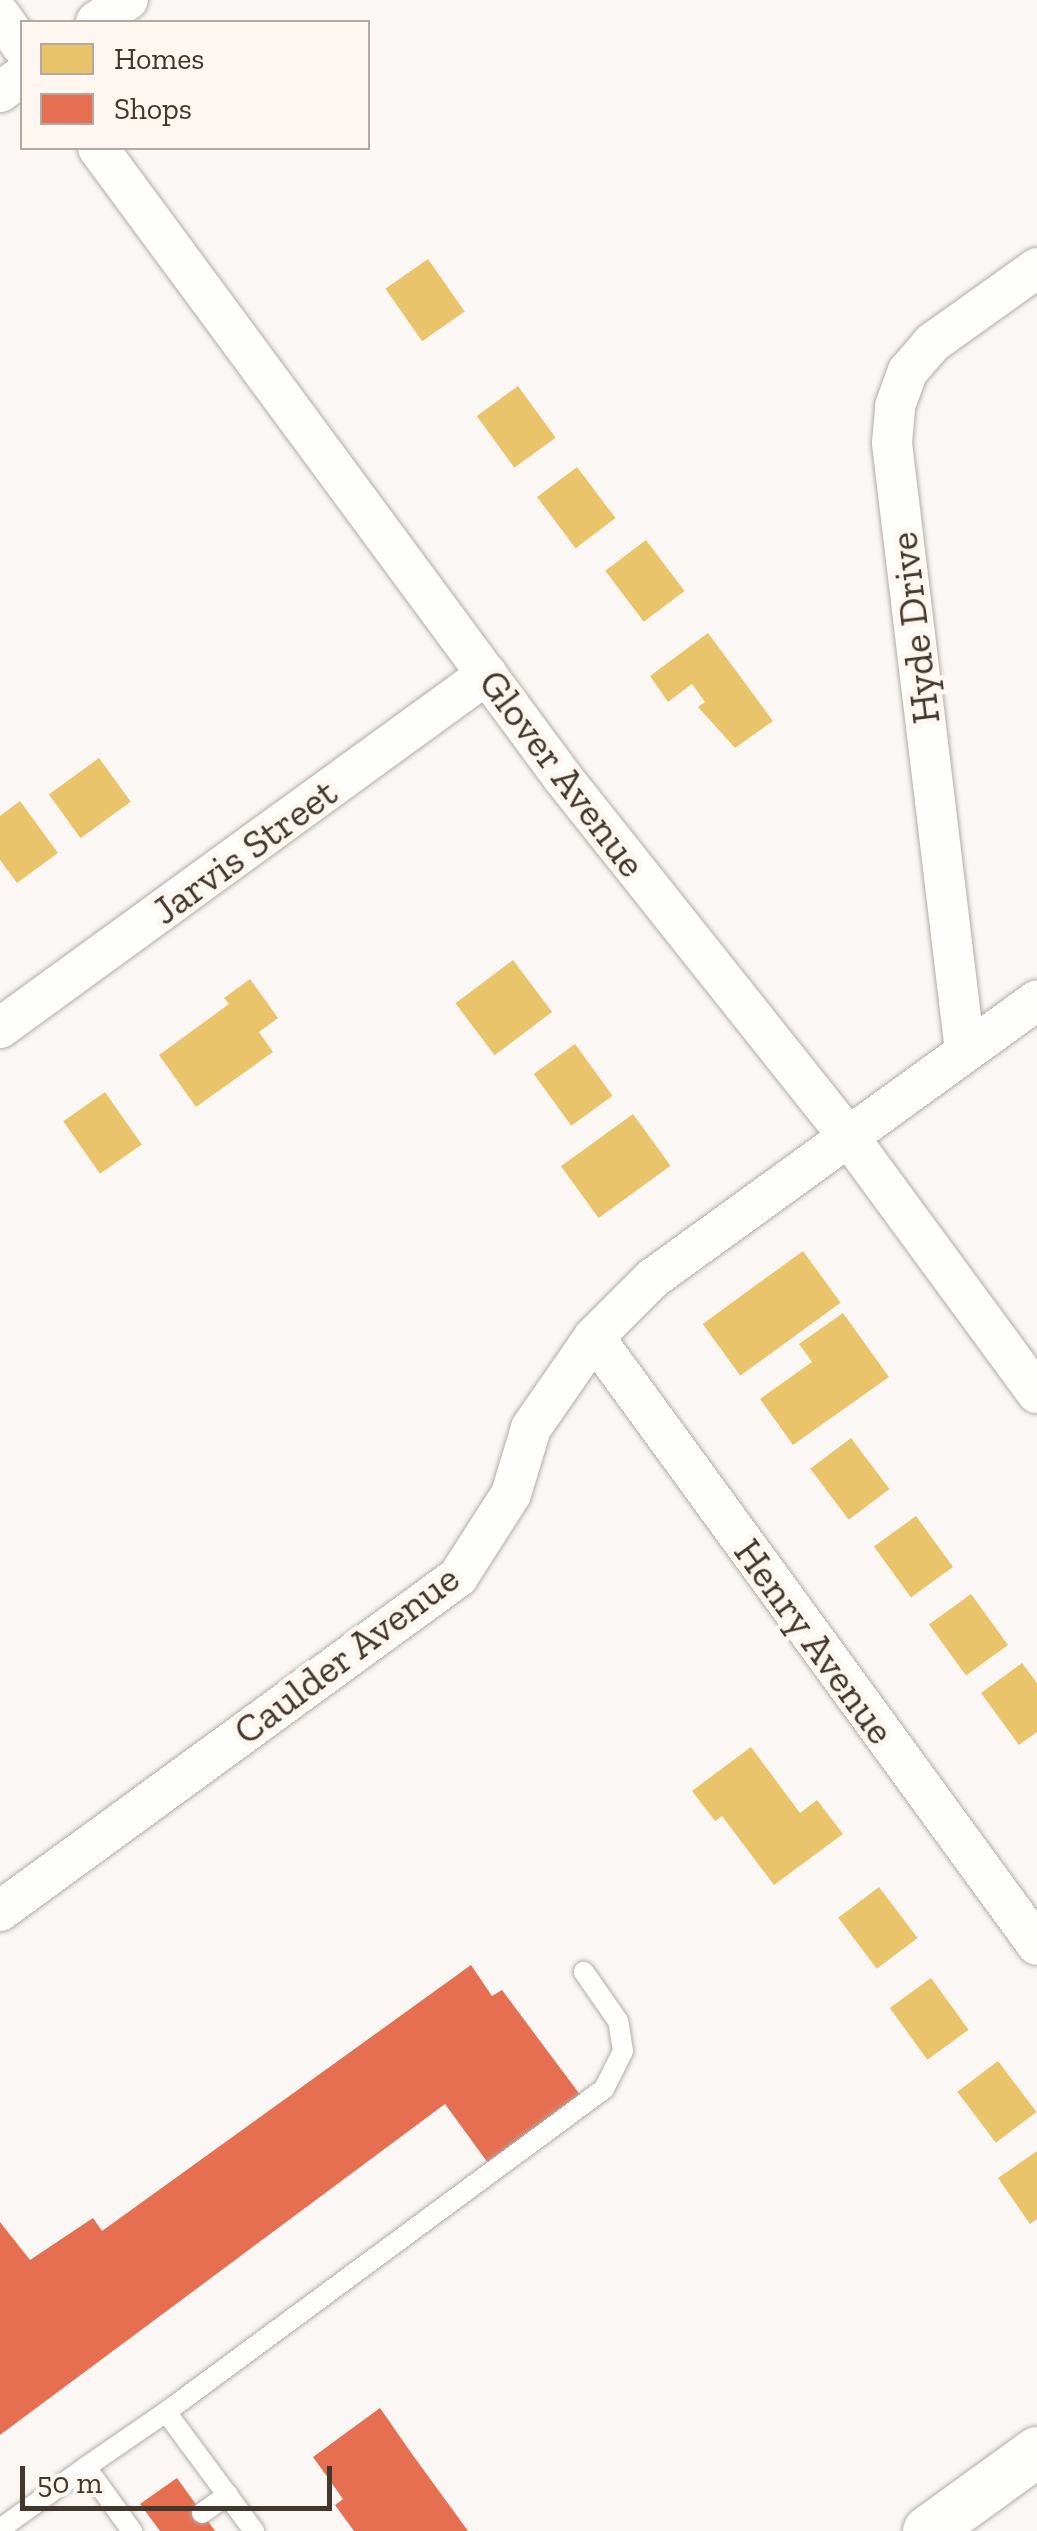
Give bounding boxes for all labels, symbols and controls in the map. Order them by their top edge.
legend [20,20,370,150]
text: Homes [114,41,204,77]
text: Shops [114,91,192,127]
street label: Hyde Drive [878,529,950,727]
street label: Glover Avenue [469,659,657,887]
street label: Jarvis Street [142,768,346,934]
street label: Henry Avenue [724,1528,906,1754]
street label: Caulder Avenue [223,1553,469,1755]
scale bar [25,2446,338,2508]
text: 50 m [37,2465,102,2501]

